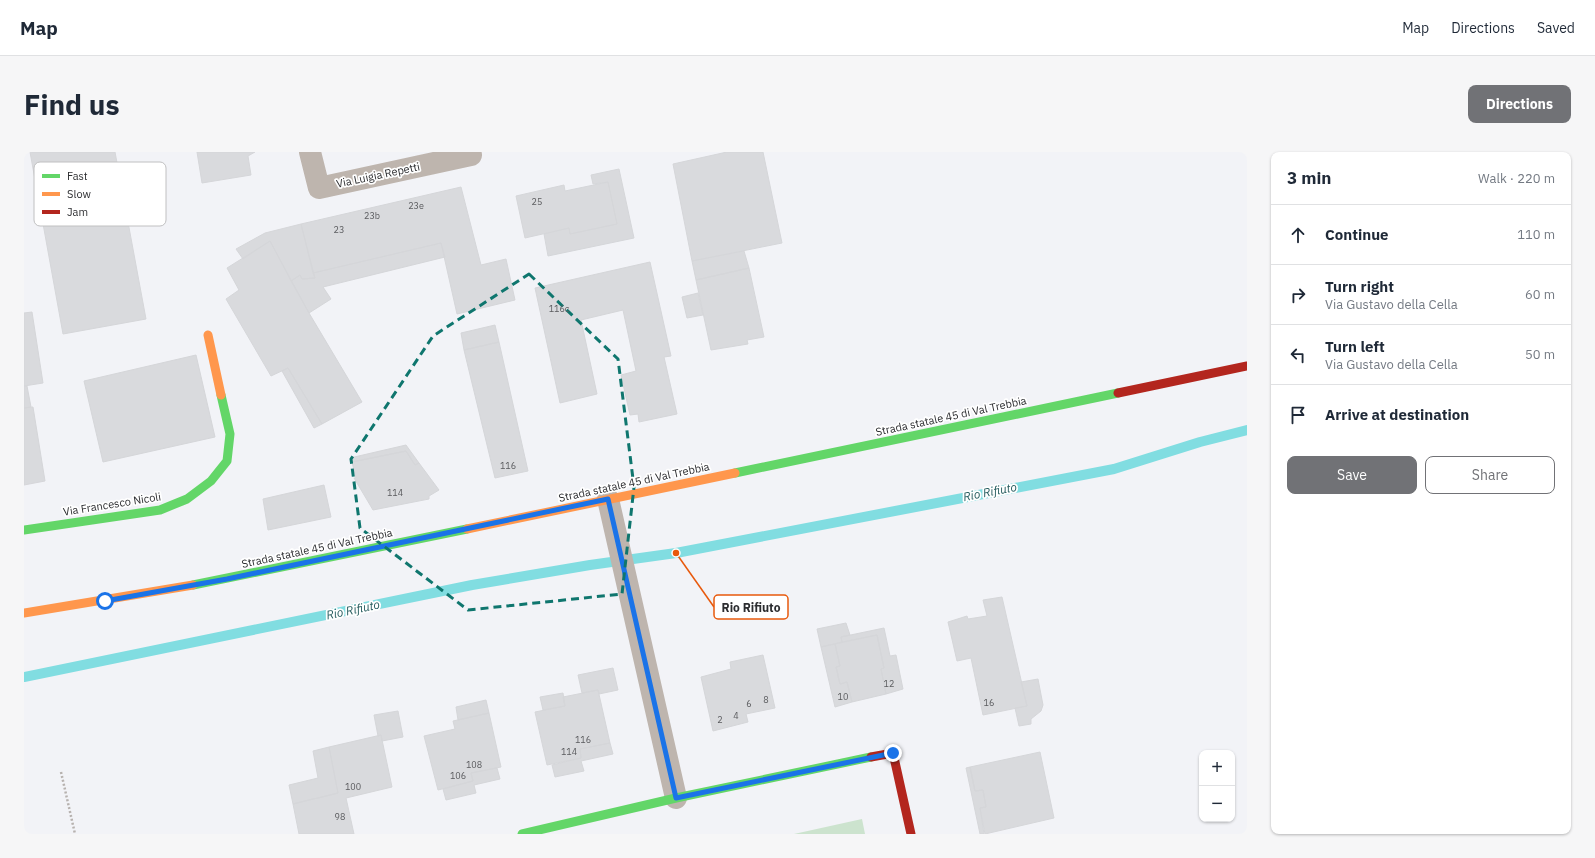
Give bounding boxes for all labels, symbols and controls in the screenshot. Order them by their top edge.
text: Map [20,16,58,40]
text: Map [1402,19,1429,37]
text: Directions [1451,19,1515,37]
text: Saved [1537,19,1575,37]
button: Directions [1468,85,1571,123]
text: Find us [24,86,120,123]
street label: Via Luigia Repetti [335,159,421,191]
legend [34,162,166,226]
text: 3 min [1287,167,1331,189]
text: Fast [67,169,88,183]
text: Walk · 220 m [1478,170,1555,187]
text: Slow [67,187,91,201]
house number: 25 [532,196,542,207]
house number: 23e [408,200,424,211]
text: Jam [67,205,88,219]
house number: 23b [364,210,380,221]
house number: 23 [334,224,344,235]
icon: ahead [1287,224,1309,246]
text: Continue [1325,225,1389,244]
text: 110 m [1517,226,1555,243]
text: Turn right [1325,277,1394,296]
icon: right [1287,284,1309,306]
text: 60 m [1525,286,1555,303]
text: Via Gustavo della Cella [1325,296,1458,313]
house number: 116c [549,303,570,314]
text: Turn left [1325,337,1385,356]
icon: left [1287,344,1309,366]
text: 50 m [1525,346,1555,363]
text: Via Gustavo della Cella [1325,356,1458,373]
street label: Strada statale 45 di Val Trebbia [874,393,1028,439]
icon: arrive [1287,404,1309,426]
text: Arrive at destination [1325,405,1469,424]
button: Save [1287,456,1417,494]
button: Share [1425,456,1555,494]
street label: Strada statale 45 di Val Trebbia [557,459,711,505]
house number: 116 [500,460,516,471]
water label: Rio Rifiuto [962,479,1018,504]
house number: 114 [387,487,403,498]
street label: Via Francesco Nicoli [62,489,162,519]
street label: Strada statale 45 di Val Trebbia [240,525,394,571]
route start [96,592,114,610]
callout: Rio Rifiuto [714,595,788,619]
water label: Rio Rifiuto [325,596,382,623]
text: Rio Rifiuto [722,600,781,615]
house number: 12 [884,678,894,689]
house number: 10 [838,691,848,702]
house number: 8 [763,694,769,705]
house number: 16 [984,697,994,708]
house number: 6 [746,698,752,709]
house number: 4 [733,710,739,721]
house number: 2 [717,714,723,725]
house number: 116 [575,734,591,745]
route end [884,744,902,762]
house number: 114 [561,746,577,757]
map controls [1199,750,1235,822]
button: + [1199,750,1235,786]
house number: 108 [466,759,482,770]
house number: 106 [450,770,466,781]
house number: 100 [345,781,361,792]
button: − [1199,786,1235,822]
house number: 98 [335,811,345,822]

